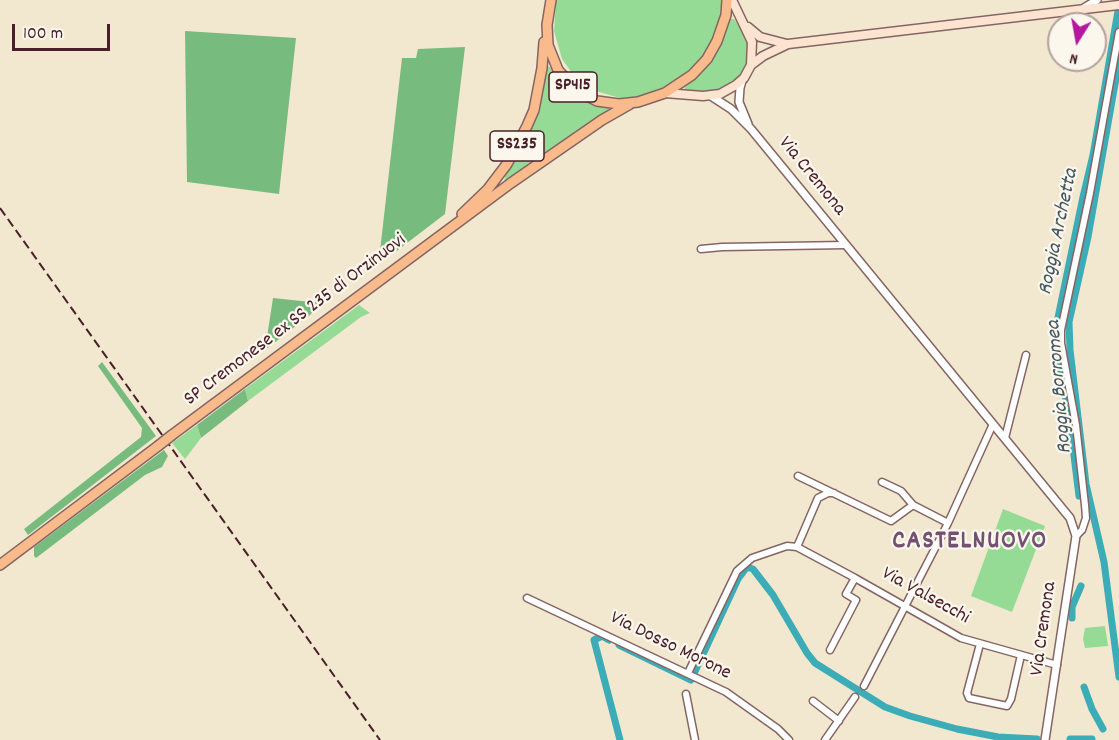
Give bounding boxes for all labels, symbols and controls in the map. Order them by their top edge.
scale bar [15,12,112,50]
north arrow [1047,12,1107,72]
text: 100 m [23,22,63,47]
text: N [1068,46,1080,70]
road number: SP415 [549,72,597,102]
road number: SS235 [490,131,544,161]
street label: Via Cremona [772,133,850,221]
water label: Roggia Archetta [1034,167,1086,297]
street label: SP Cremonese ex SS 235 di Orzinuovi [180,230,412,412]
water label: Roggia Borromea [1043,319,1079,455]
district label: CASTELNUOVO [892,527,1048,559]
street label: Via Valsecchi [877,563,973,631]
street label: Via Cremona [1027,580,1063,678]
street label: Via Dosso Morone [606,607,734,687]

